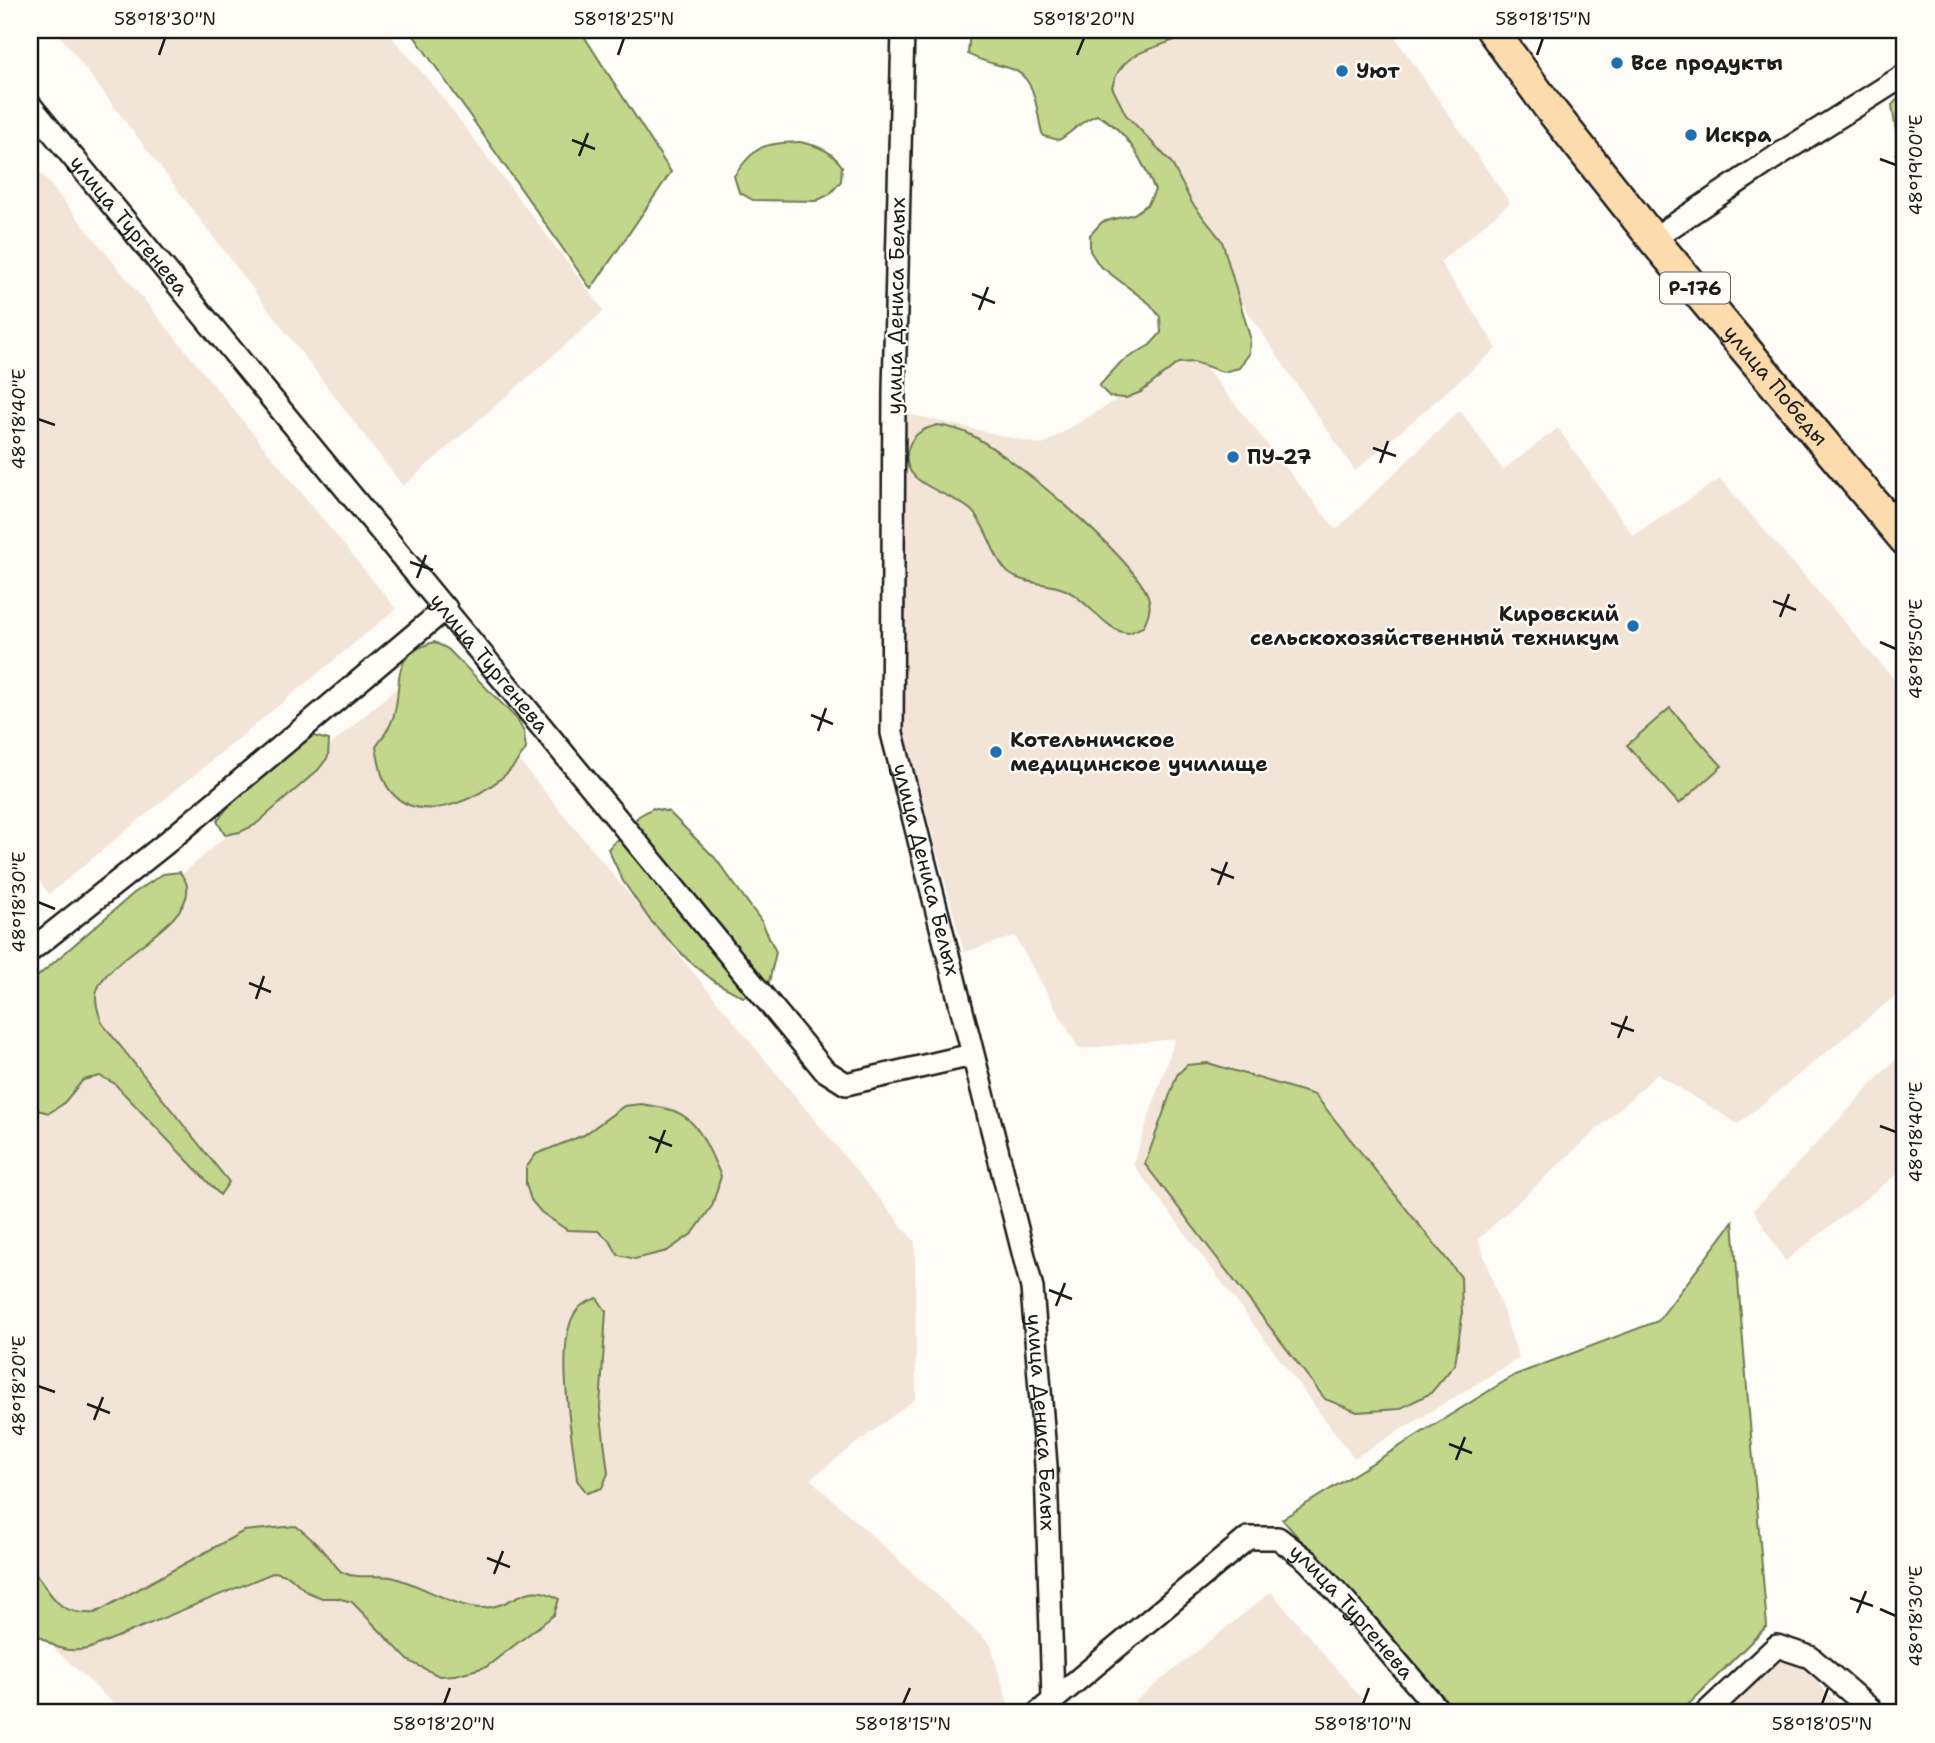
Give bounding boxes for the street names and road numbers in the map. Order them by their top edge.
street label: улица Тургенева [63,149,195,301]
street label: улица Дениса Белых [880,197,912,415]
road number: Р-176 [1660,272,1730,304]
street label: улица Победы [1717,319,1834,452]
street label: улица Тургенева [423,587,555,739]
street label: улица Дениса Белых [886,761,967,979]
street label: улица Дениса Белых [1020,1312,1062,1531]
street label: улица Тургенева [1284,1538,1420,1685]

